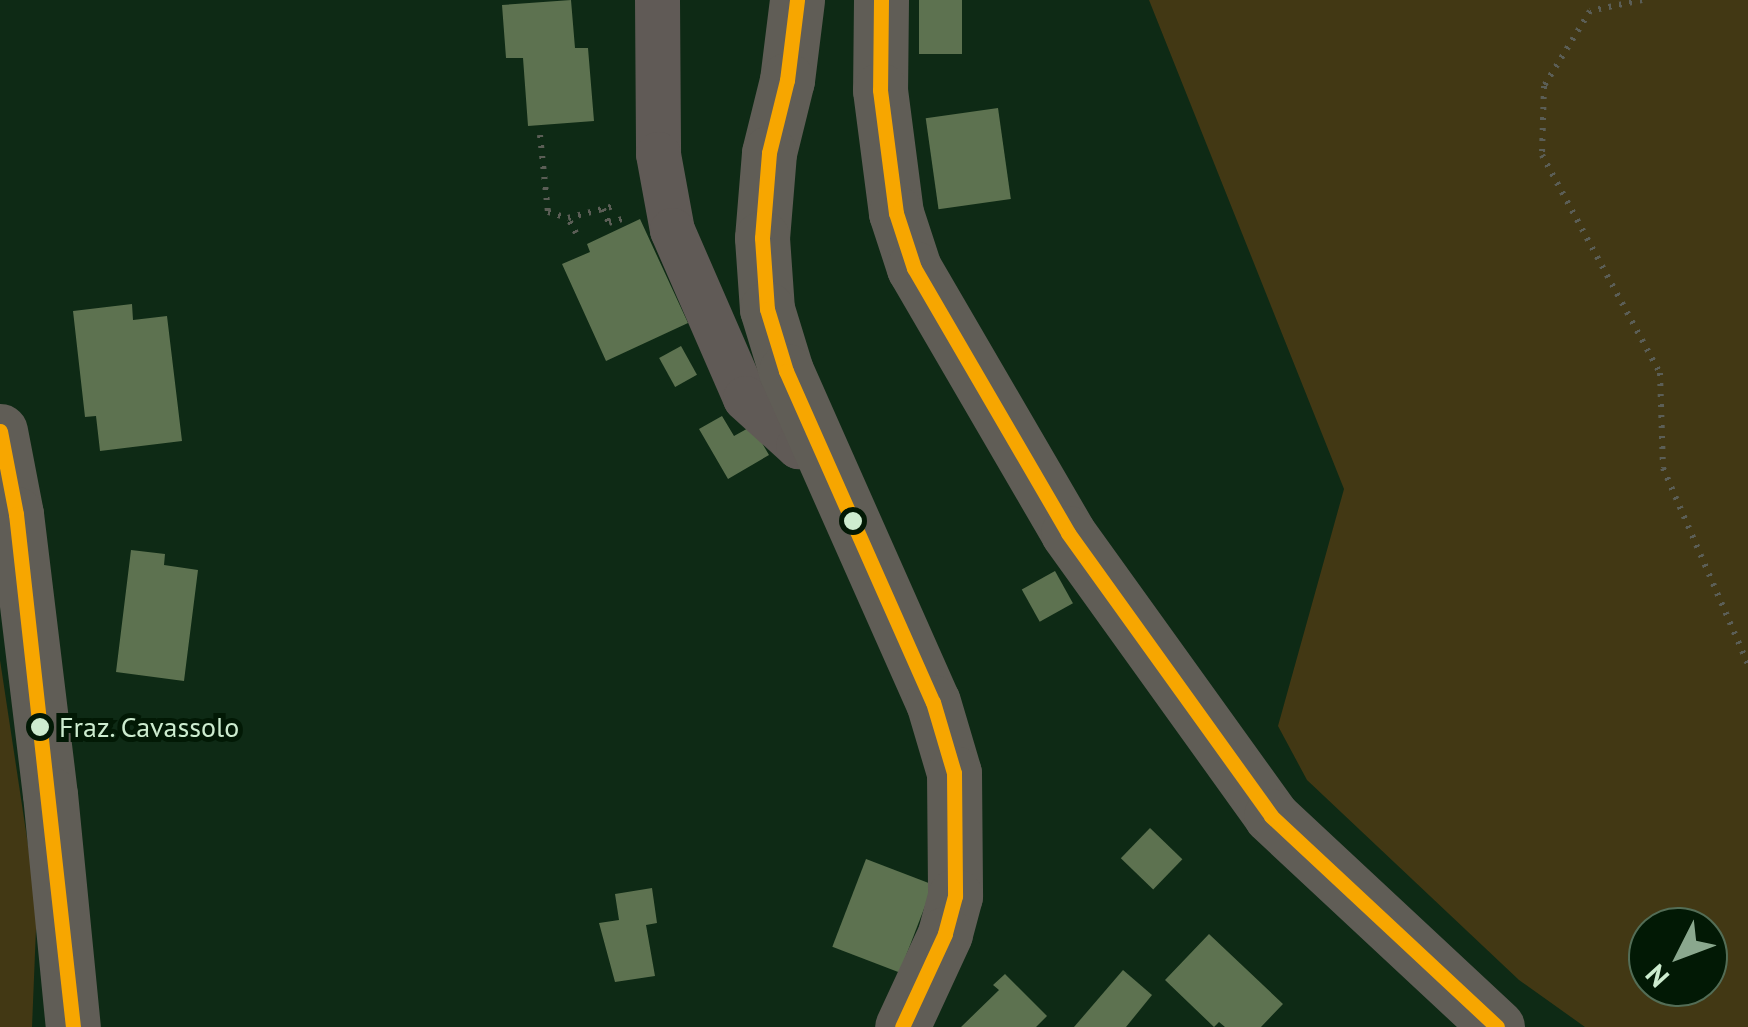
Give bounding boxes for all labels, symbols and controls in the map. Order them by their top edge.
unlabelled marker [843,511,863,531]
place label: Fraz. Cavassolo [59,710,241,744]
marker: Fraz. Cavassolo [30,717,50,737]
north arrow [1628,907,1728,1007]
text: N [1637,957,1677,995]

